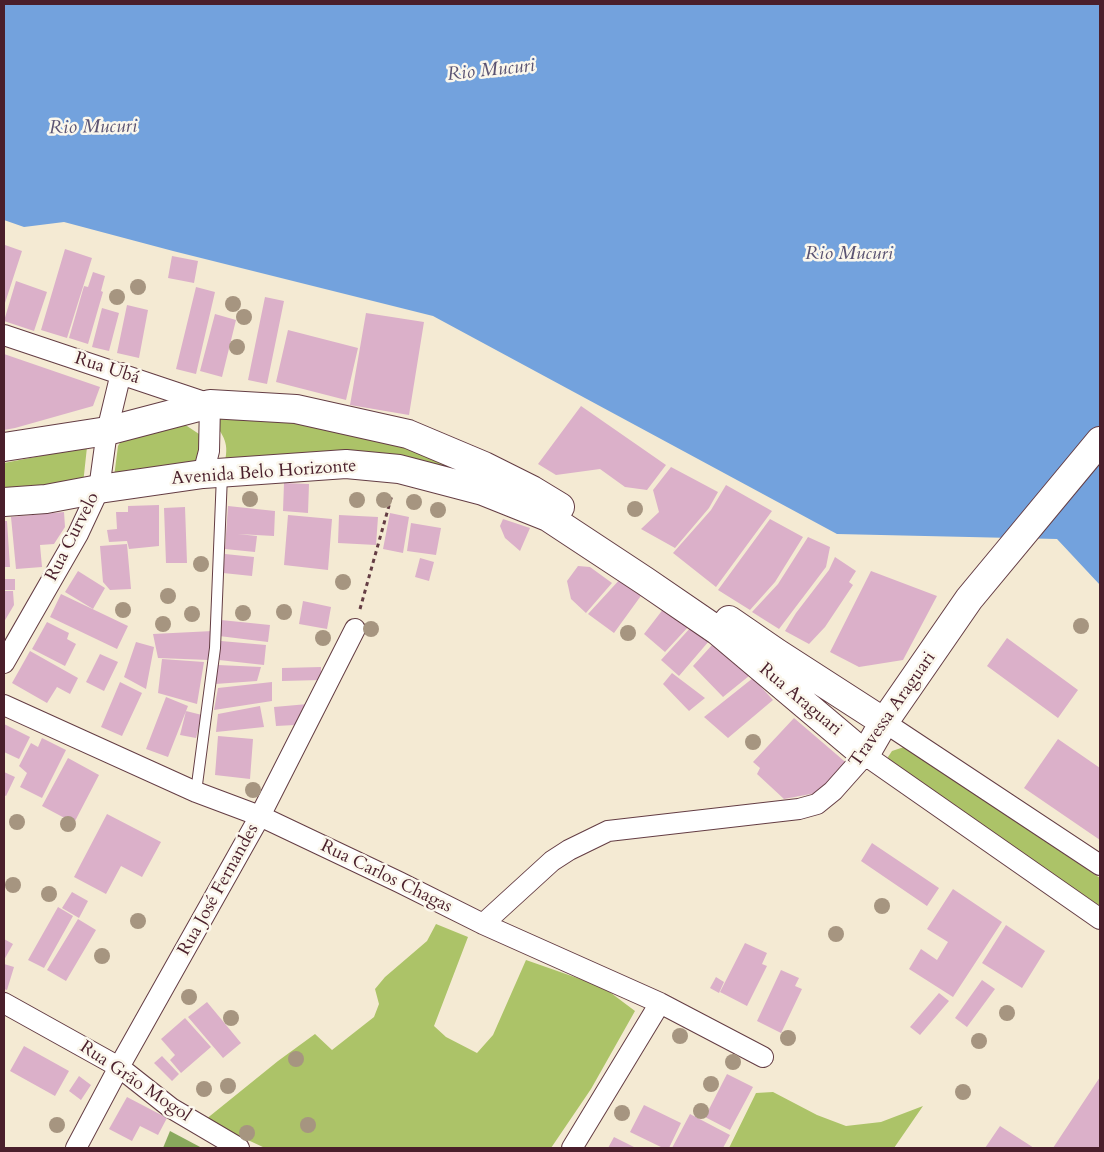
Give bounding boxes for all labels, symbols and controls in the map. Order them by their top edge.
water label: Rio Mucuri [446,55,536,87]
water label: Rio Mucuri [49,116,137,140]
water label: Rio Mucuri [805,244,893,266]
street label: Rua Ubá [72,348,142,390]
street label: Avenida Belo Horizonte [171,456,357,490]
street label: Rua Curvelo [41,489,105,585]
street label: Travessa Araguari [845,648,941,772]
street label: Rua Araguari [754,659,846,741]
street label: Rua José Fernandes [174,821,264,959]
street label: Rua Carlos Chagas [317,836,455,918]
street label: Rua Grão Mogol [75,1037,195,1127]

